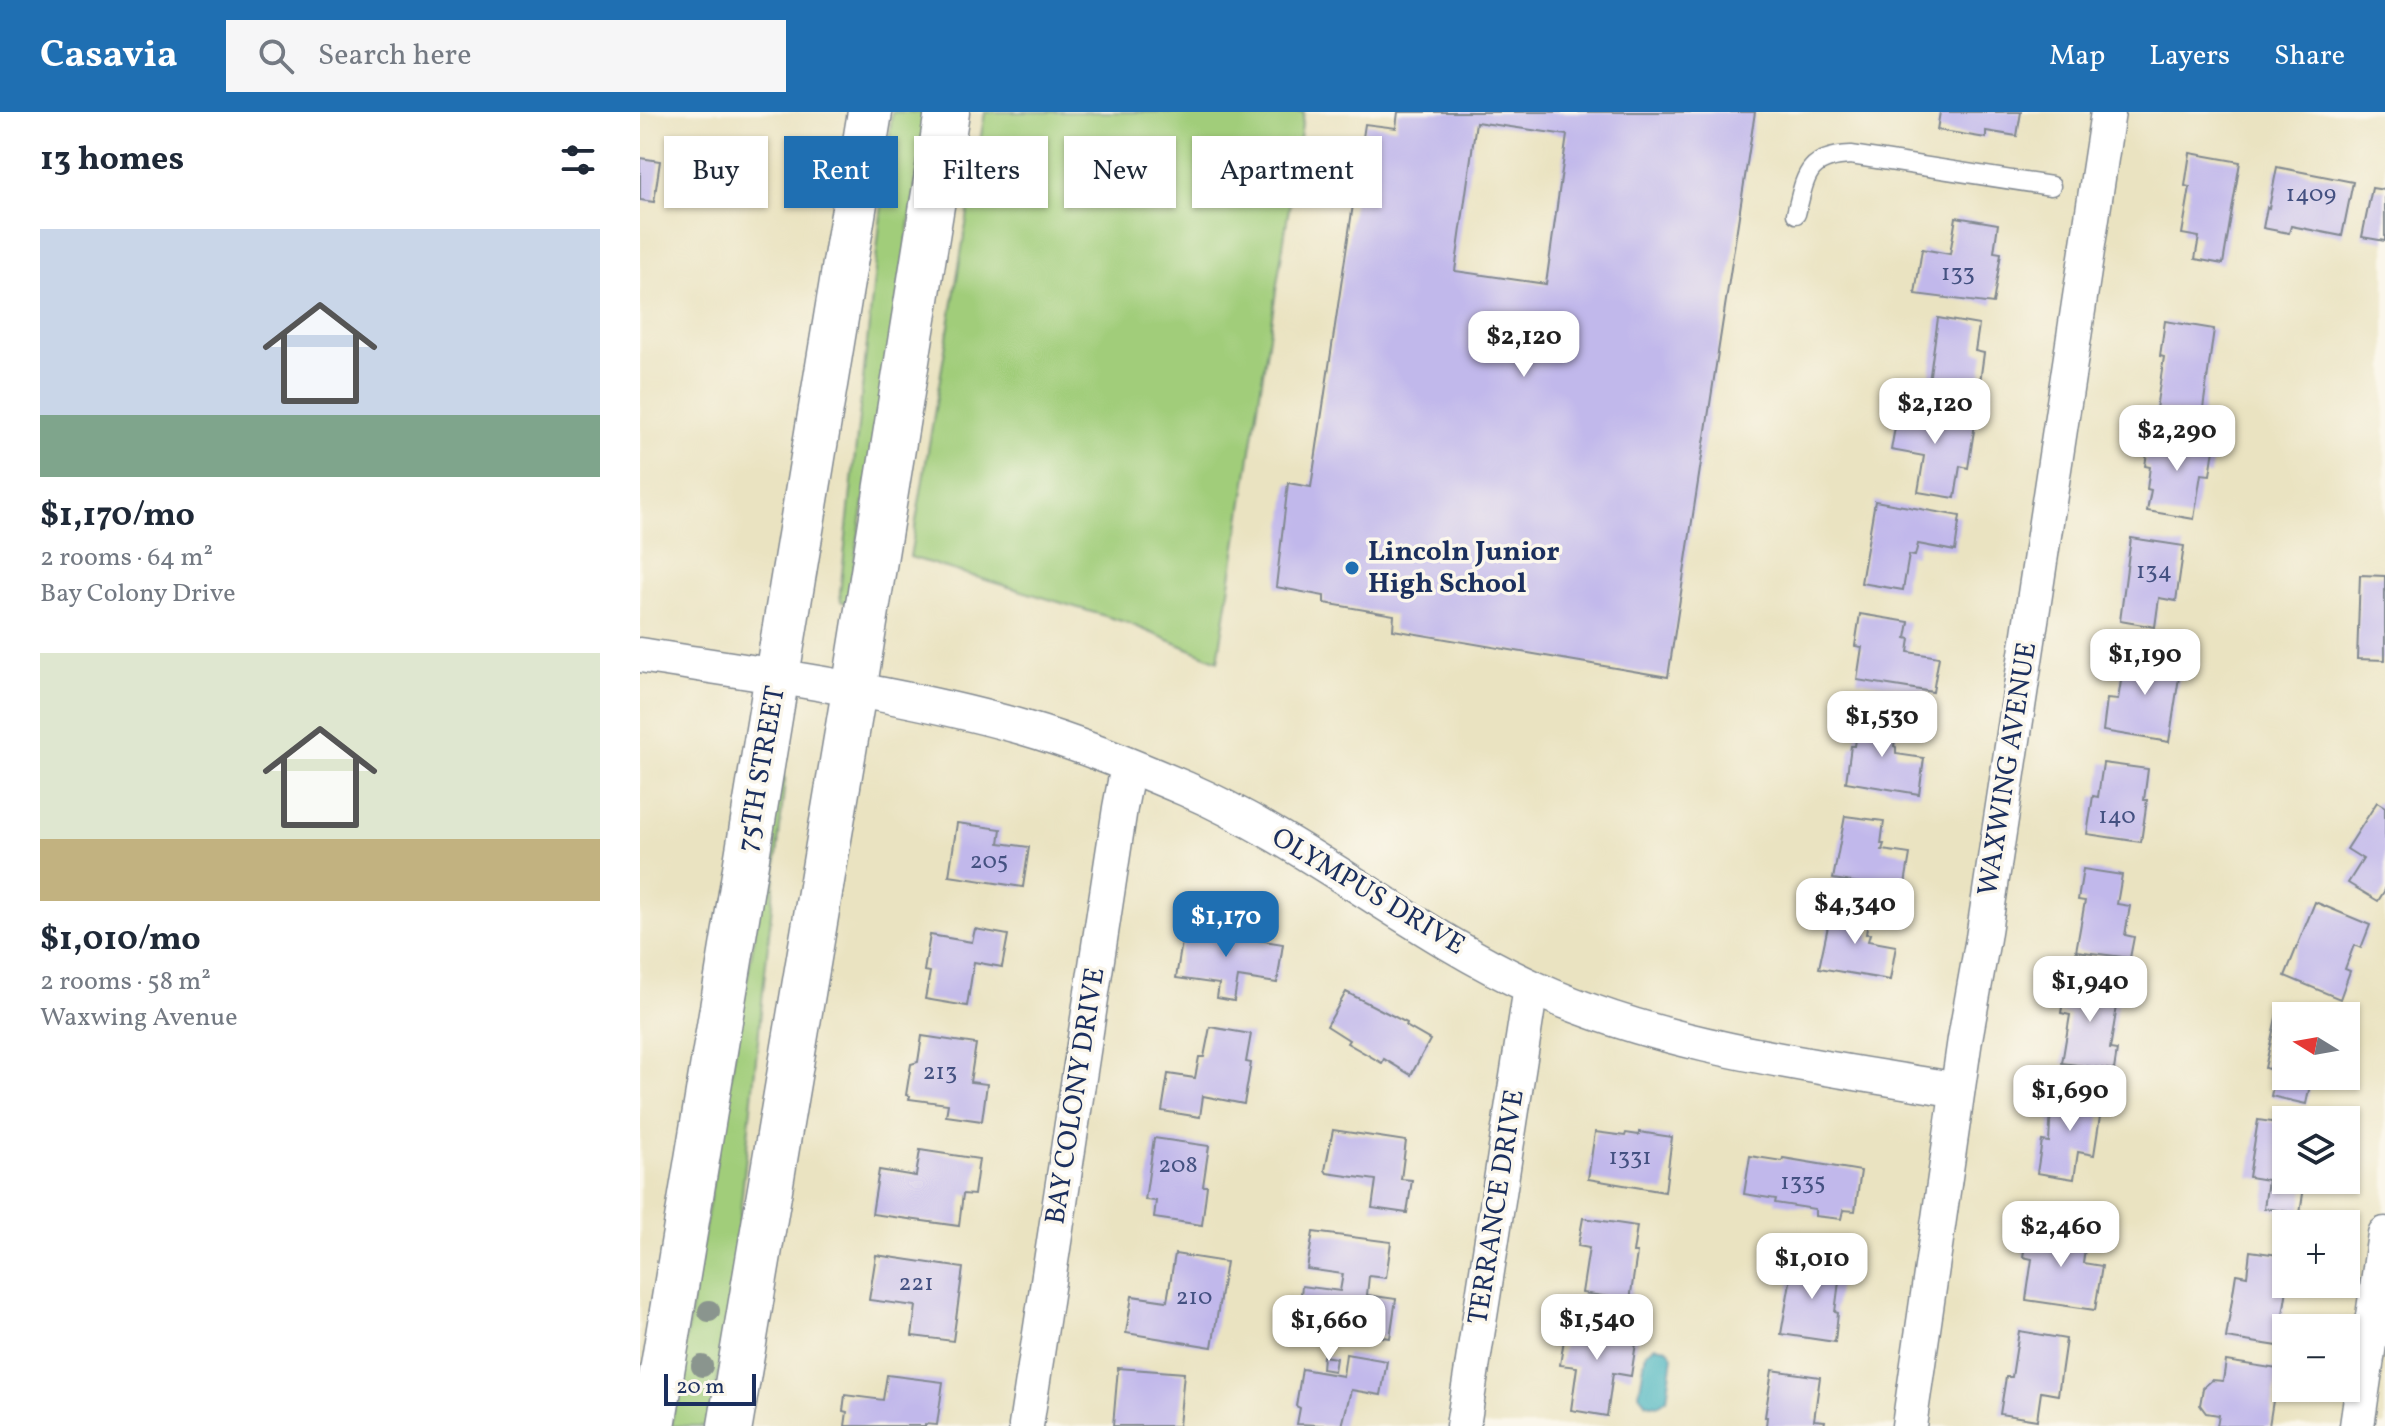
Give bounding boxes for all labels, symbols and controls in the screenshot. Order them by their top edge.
search box [226,20,786,92]
text: Casavia [40,30,178,83]
icon: search [254,34,298,78]
text: Search here [318,35,471,77]
text: Map [2049,37,2105,76]
text: Layers [2149,37,2230,76]
text: Share [2274,37,2345,76]
chip: Buy [664,136,768,208]
chip: Rent [784,136,898,208]
chip: Filters [914,136,1048,208]
chip: New [1064,136,1176,208]
chip: Apartment [1192,136,1382,208]
text: 13 homes [40,137,184,184]
icon: filters [556,138,600,182]
house number: 1409 [2286,178,2336,212]
house number: 133 [1941,257,1975,291]
icon: home [248,281,392,425]
pin: $2,120 [1459,311,1589,379]
text: $2,120 [1486,319,1562,355]
pin: $2,120 [1870,378,2000,446]
text: $2,120 [1897,386,1973,422]
pin: $2,290 [2112,405,2242,473]
text: $2,290 [2137,413,2217,449]
text: $1,170/mo [40,493,195,540]
place label: Lincoln Junior High School [1368,533,1560,604]
text: 2 rooms · 64 m² [40,540,213,576]
house number: 134 [2136,555,2172,589]
marker: Lincoln Junior High School [1343,559,1361,577]
text: Bay Colony Drive [40,576,235,612]
pin: $1,190 [2080,629,2210,697]
text: $1,190 [2108,637,2182,673]
street label: WAXWING AVENUE [1969,639,2047,899]
street label: 75TH STREET [728,683,796,855]
pin: $1,530 [1817,691,1947,759]
text: $1,530 [1845,699,1919,735]
icon: home [248,705,392,849]
house number: 140 [2098,800,2136,834]
street label: OLYMPUS DRIVE [1264,819,1472,965]
house number: 205 [970,845,1008,879]
pin: $4,340 [1790,878,1920,946]
text: $4,340 [1814,886,1896,922]
pin: $1,170 [1161,891,1291,959]
text: $1,170 [1191,899,1261,935]
text: $1,010/mo [40,917,201,964]
pin: $1,940 [2025,956,2155,1024]
text: 2 rooms · 58 m² [40,964,211,1000]
text: $1,940 [2051,964,2129,1000]
street label: BAY COLONY DRIVE [1036,965,1116,1227]
text: Waxwing Avenue [40,1000,238,1036]
north arrow [2272,1002,2360,1090]
map controls [2272,1002,2360,1402]
house number: 213 [923,1056,957,1090]
pin: $1,690 [2005,1065,2135,1133]
text: $1,690 [2031,1073,2109,1109]
street label: TERRANCE DRIVE [1459,1087,1535,1327]
button: layers [2272,1106,2360,1194]
house number: 1331 [1608,1141,1652,1175]
house number: 208 [1158,1149,1198,1183]
house number: 1335 [1780,1166,1826,1200]
pin: $2,460 [1996,1201,2126,1269]
text: $2,460 [2020,1209,2102,1245]
button: + [2272,1210,2360,1298]
pin: $1,010 [1747,1233,1877,1301]
text: $1,010 [1775,1241,1849,1277]
house number: 221 [898,1267,934,1301]
house number: 210 [1176,1281,1212,1315]
pin: $1,540 [1532,1294,1662,1362]
pin: $1,660 [1264,1295,1394,1363]
text: $1,540 [1559,1302,1635,1338]
text: $1,660 [1290,1303,1368,1339]
button: − [2272,1314,2360,1402]
scale bar [664,1370,756,1406]
text: 20 m [676,1372,725,1403]

